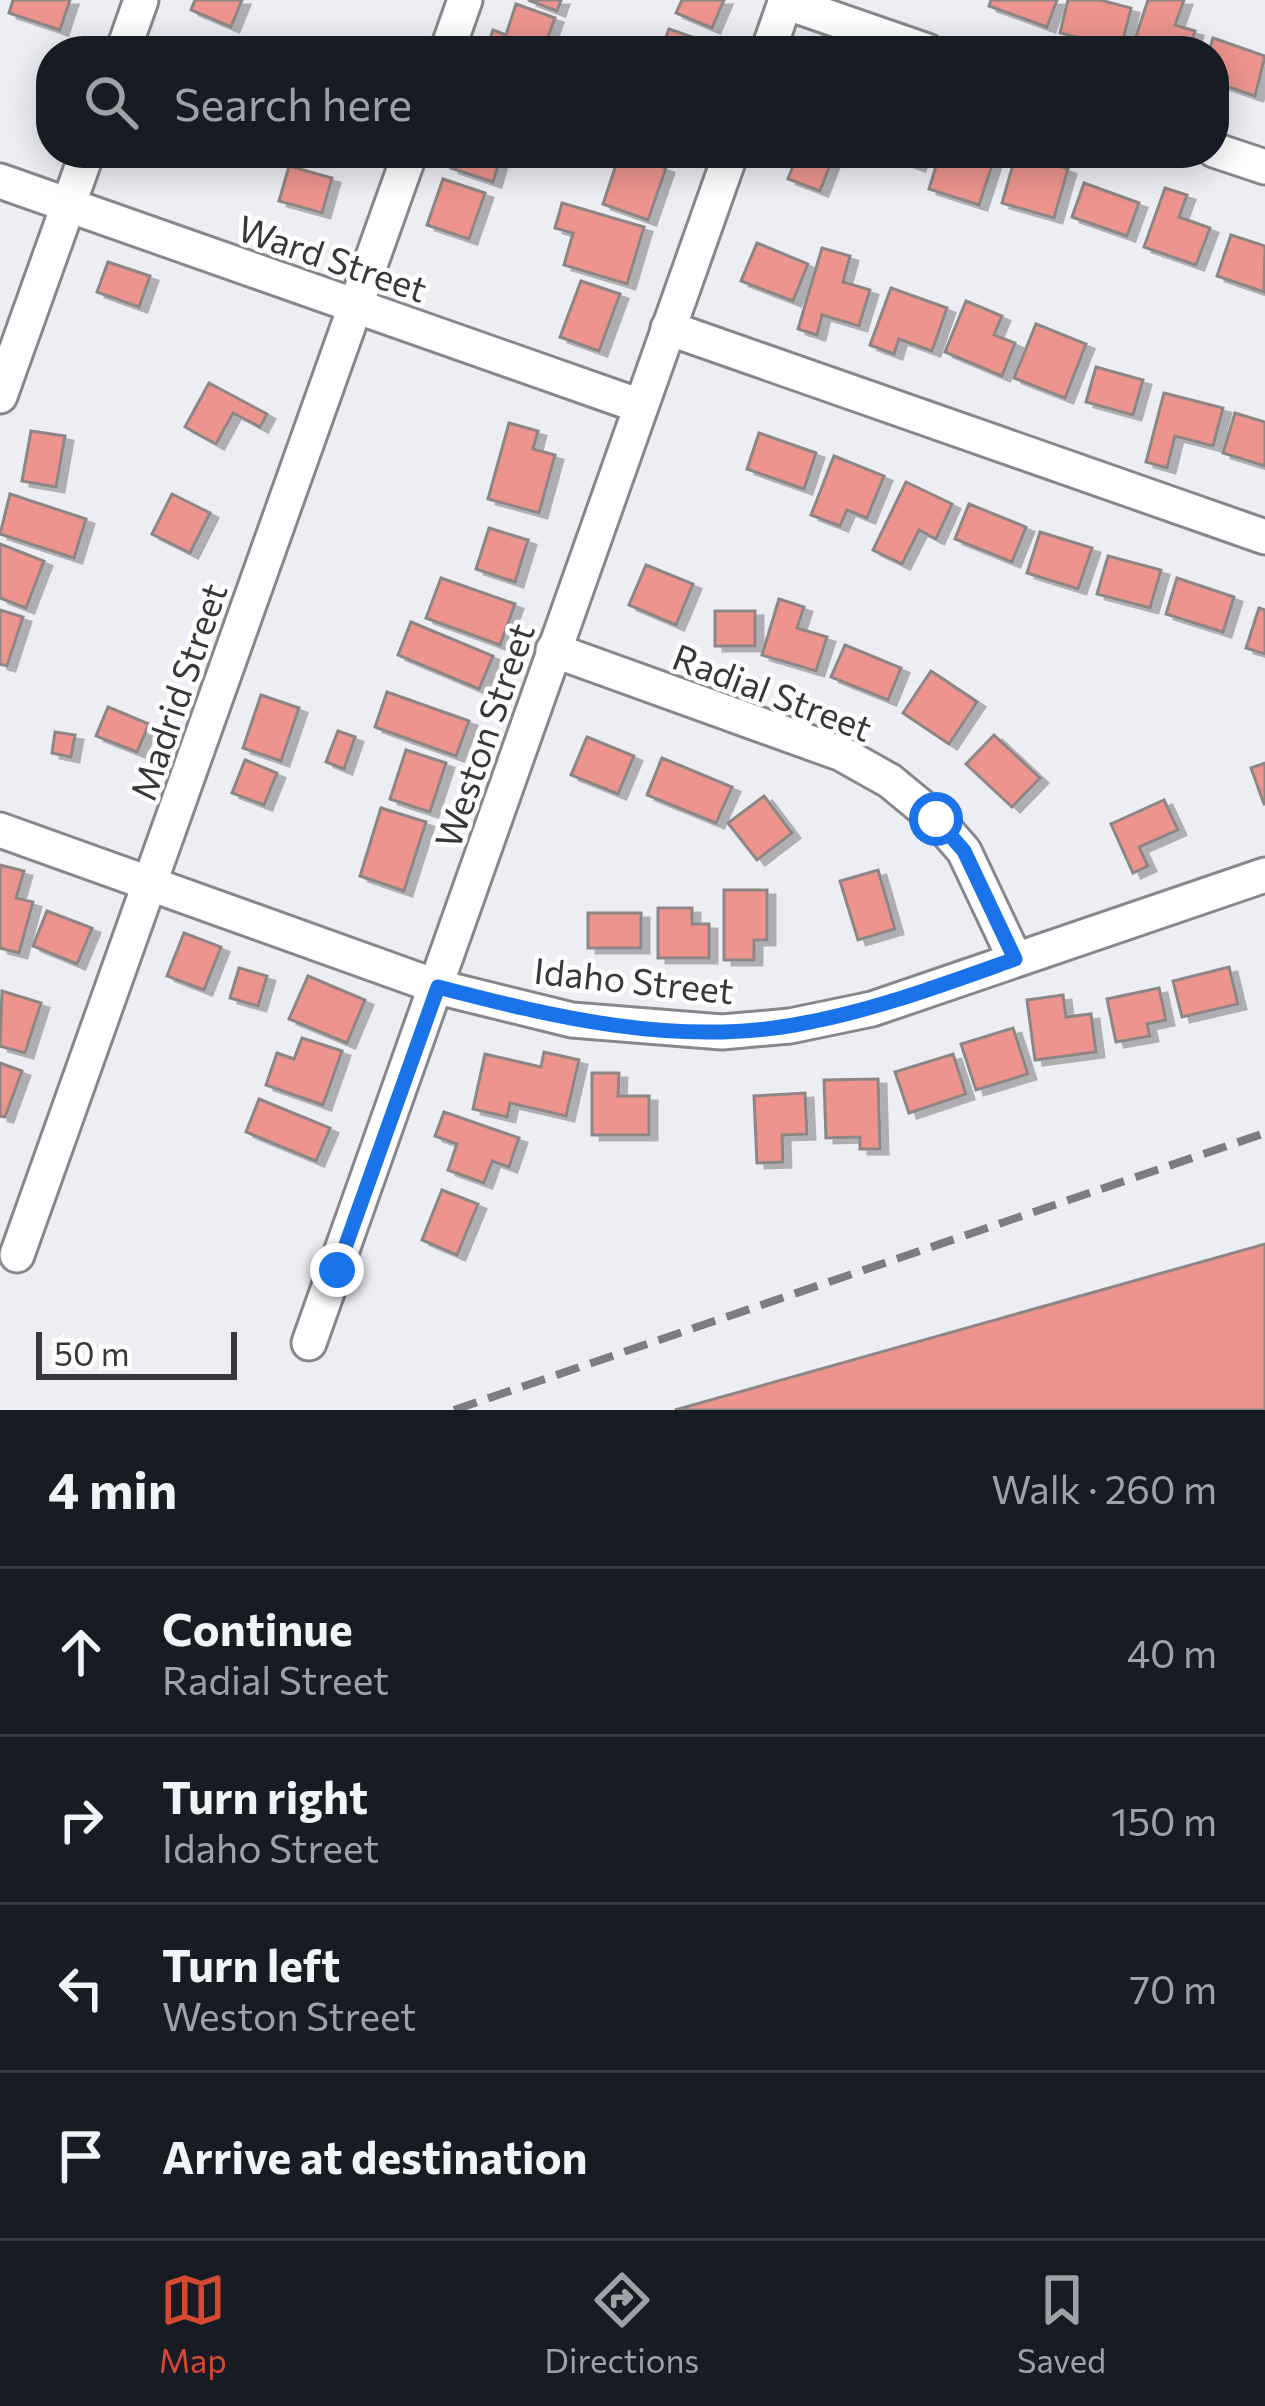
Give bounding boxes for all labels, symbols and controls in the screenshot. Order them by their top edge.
search box [36,36,1229,168]
icon: search [78,69,144,135]
text: Search here [174,75,412,130]
street label: Ward Street [233,204,433,310]
street label: Madrid Street [119,577,235,805]
street label: Weston Street [424,617,542,853]
street label: Radial Street [667,633,879,749]
route start [909,792,963,846]
street label: Idaho Street [532,947,736,1011]
route end [310,1243,364,1297]
scale bar [36,1326,237,1379]
text: 50 m [54,1332,130,1373]
text: 4 min [48,1457,177,1520]
text: Walk · 260 m [992,1464,1217,1512]
text: Continue [162,1600,353,1655]
icon: ahead [48,1619,114,1685]
text: 40 m [1127,1628,1217,1676]
text: Radial Street [162,1655,389,1703]
text: Turn right [162,1768,368,1823]
icon: right [48,1787,114,1853]
text: 150 m [1111,1796,1217,1844]
text: Idaho Street [162,1823,379,1871]
text: Turn left [162,1936,340,1991]
icon: left [48,1955,114,2021]
text: 70 m [1130,1964,1217,2012]
text: Weston Street [162,1991,416,2039]
icon: arrive [48,2123,114,2189]
text: Arrive at destination [162,2128,588,2183]
tab: Map [159,2267,227,2380]
tab: Directions [545,2267,699,2380]
tab: Saved [1017,2267,1106,2380]

